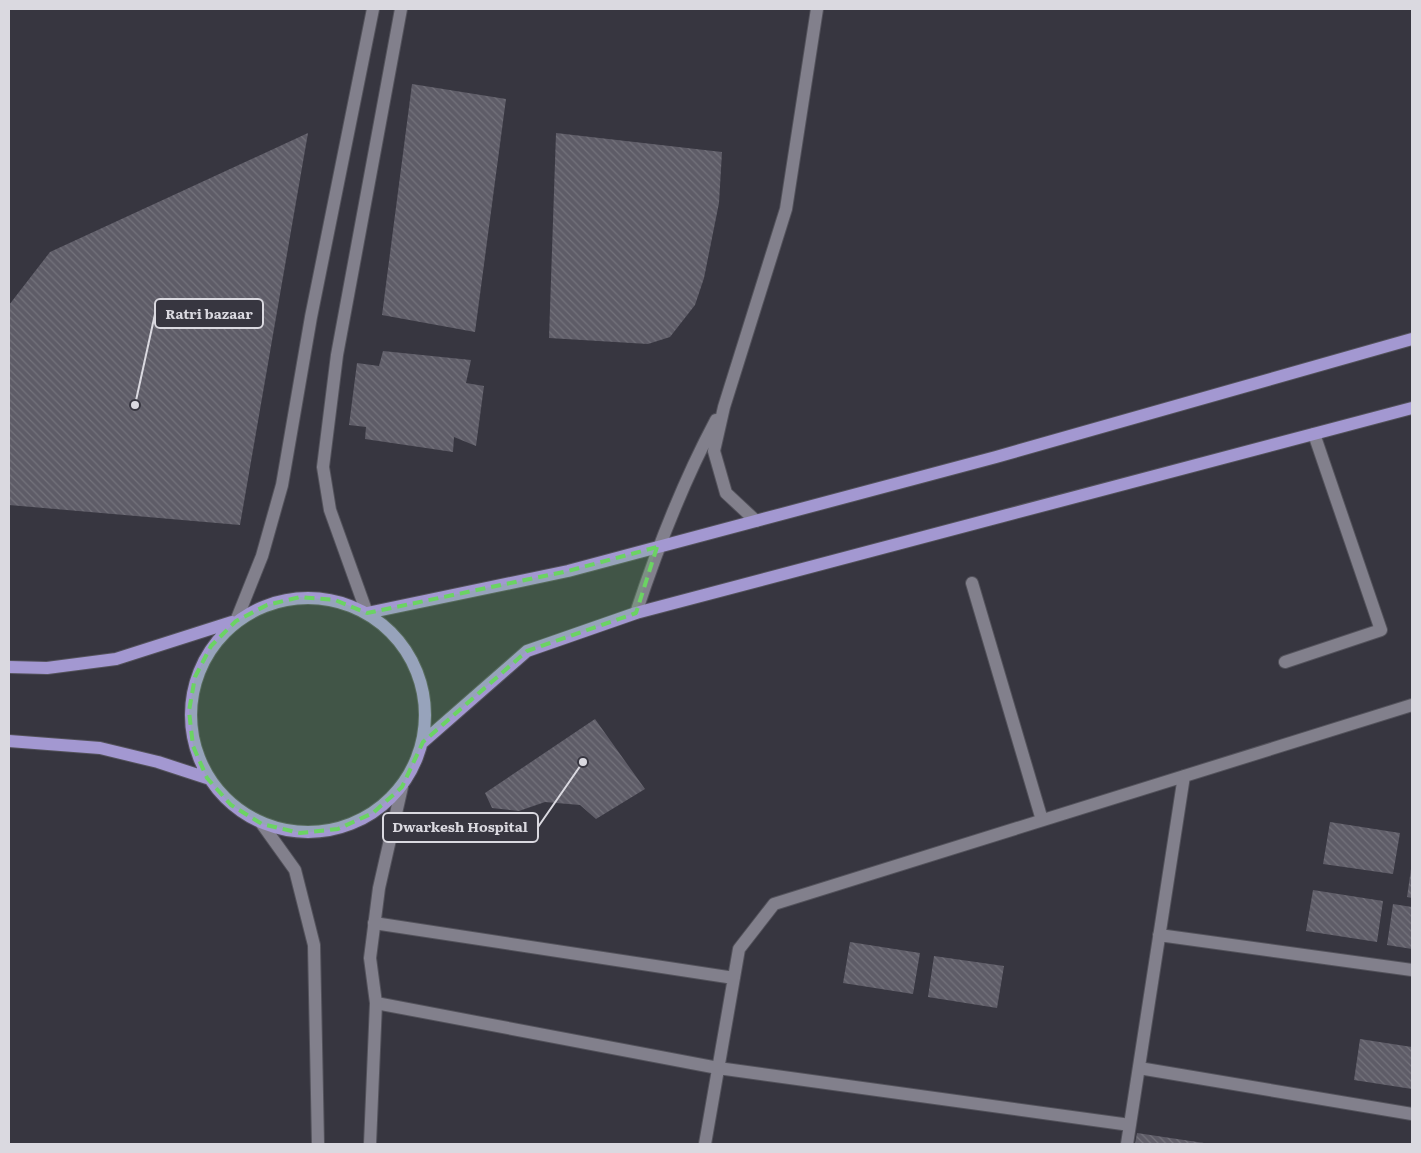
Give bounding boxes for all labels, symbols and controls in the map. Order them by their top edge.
callout: Ratri bazaar [155,299,263,328]
text: Ratri bazaar [165,303,253,323]
callout: Dwarkesh Hospital [383,813,538,842]
text: Dwarkesh Hospital [392,816,528,836]

